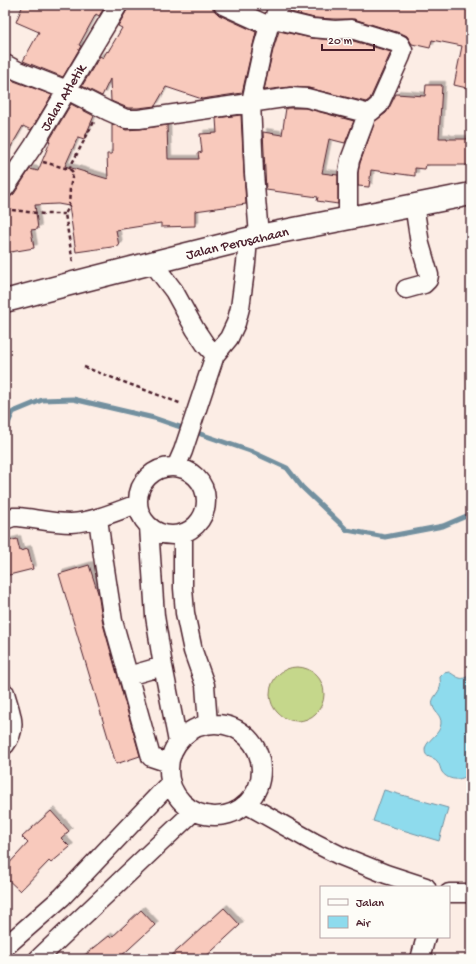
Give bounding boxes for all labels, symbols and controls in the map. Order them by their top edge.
scale bar [322,26,374,52]
text: 20 m [328,35,353,49]
street label: Jalan Atletik [37,60,92,135]
street label: Jalan Perusahaan [184,224,291,265]
legend [320,886,450,938]
text: Jalan [356,897,384,911]
text: Air [356,917,372,931]

